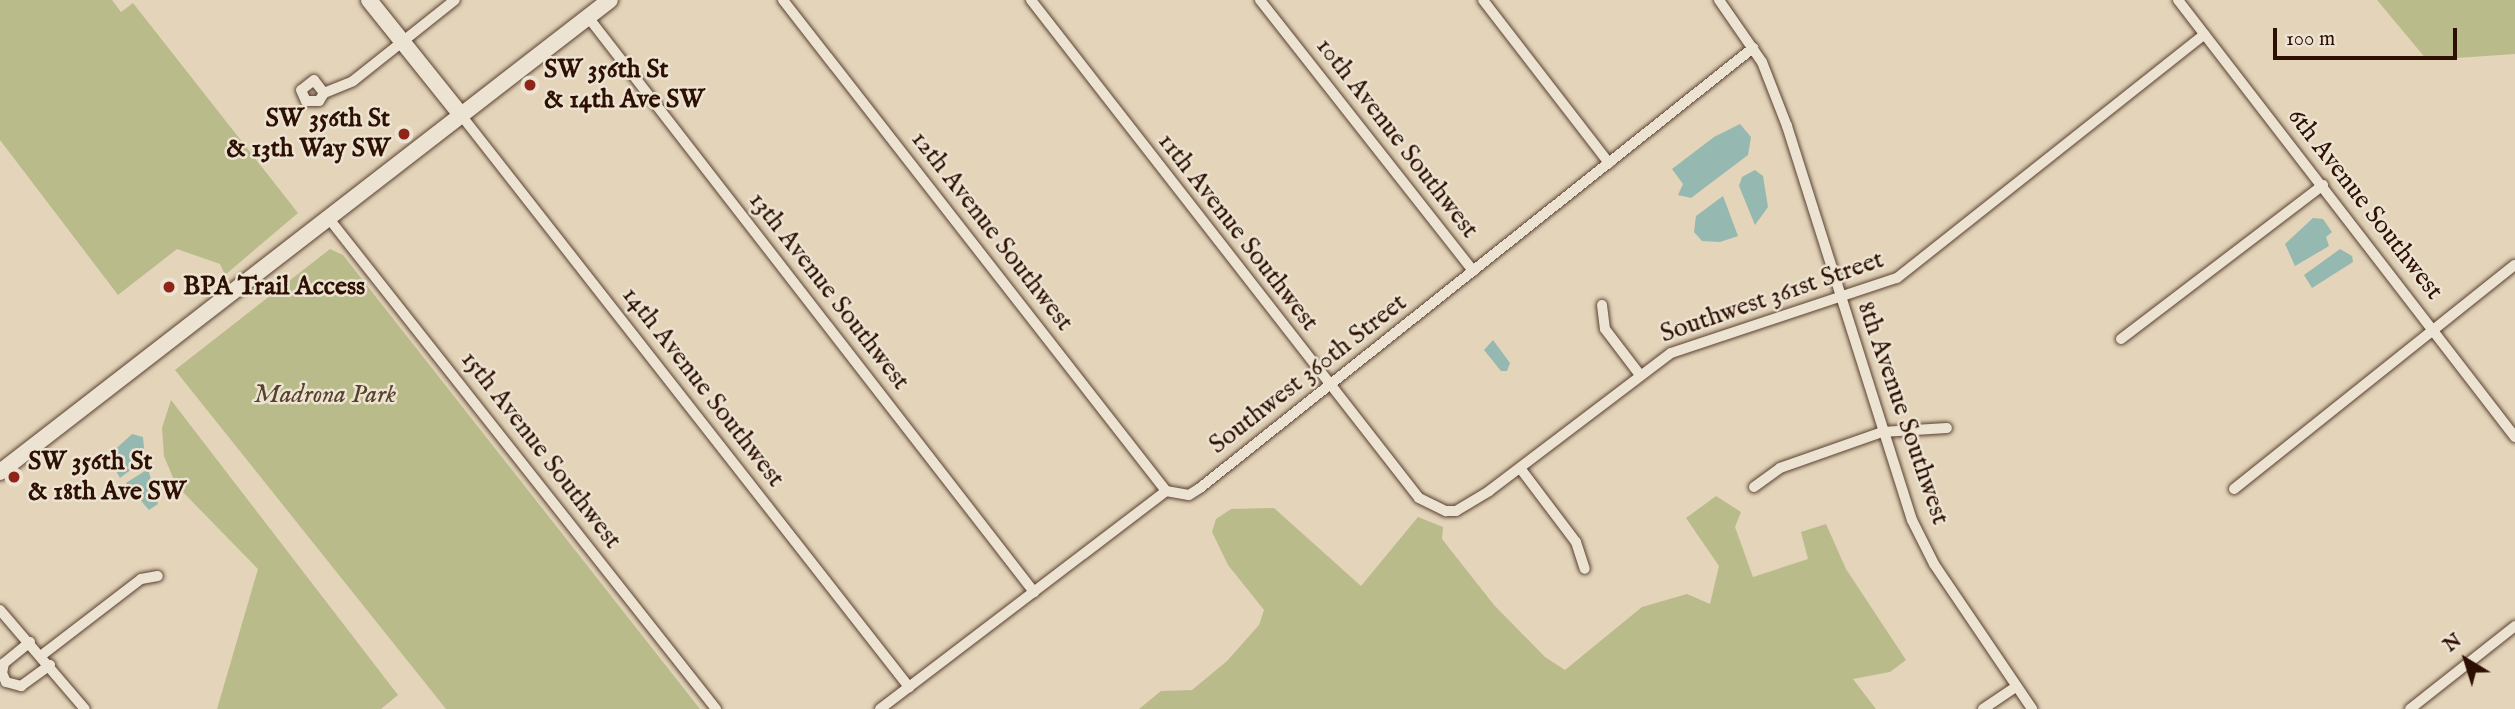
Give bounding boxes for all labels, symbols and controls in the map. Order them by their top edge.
scale bar [2277,14,2461,58]
text: 100 m [2286,26,2335,53]
street label: 10th Avenue Southwest [1309,31,1485,245]
place label: SW 356th St & 14th Ave SW [544,54,704,116]
marker: SW 356th St & 14th Ave SW [522,77,538,93]
street label: 6th Avenue Southwest [2280,102,2450,306]
place label: SW 356th St & 13th Way SW [226,103,390,164]
street label: 12th Avenue Southwest [904,125,1080,337]
marker: SW 356th St & 13th Way SW [396,126,412,142]
street label: 11th Avenue Southwest [1151,127,1325,337]
street label: 13th Avenue Southwest [742,186,916,396]
street label: Southwest 361st Street [1656,244,1888,350]
place label: BPA Trail Access [183,271,365,303]
marker: BPA Trail Access [161,279,177,295]
street label: 14th Avenue Southwest [615,280,791,494]
street label: Southwest 360th Street [1203,287,1413,461]
street label: 8th Avenue Southwest [1850,297,1956,529]
street label: 15th Avenue Southwest [454,345,628,555]
park label: Madrona Park [254,379,396,411]
place label: SW 356th St & 18th Ave SW [28,446,186,508]
marker: SW 356th St & 18th Ave SW [6,469,22,485]
north arrow [2431,625,2501,695]
text: N [2439,629,2467,658]

